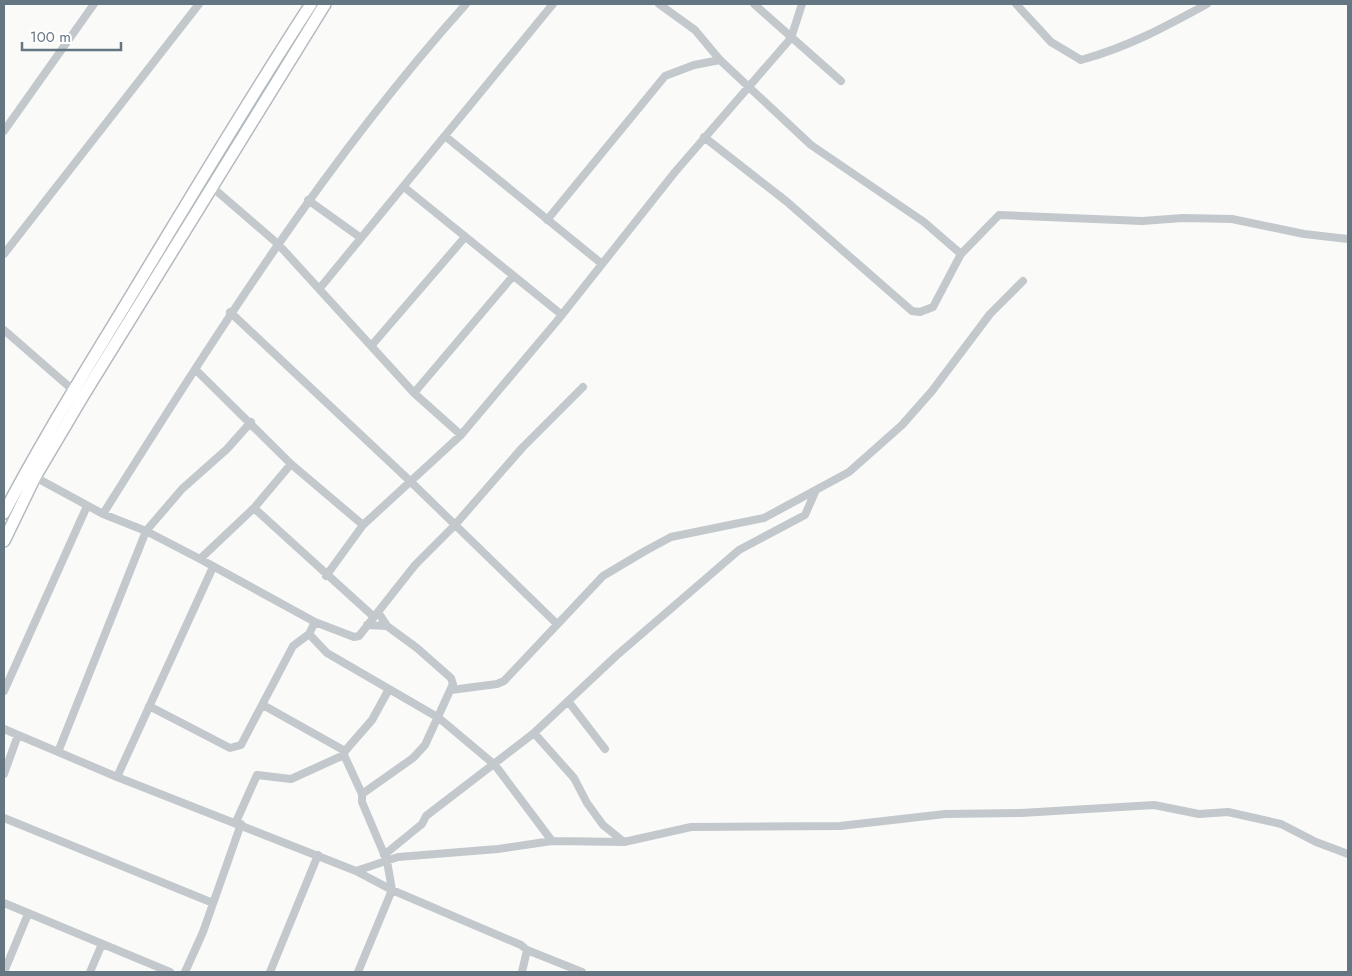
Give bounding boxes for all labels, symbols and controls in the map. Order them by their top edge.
scale bar [22,20,121,52]
text: 100 m [30,26,71,48]

